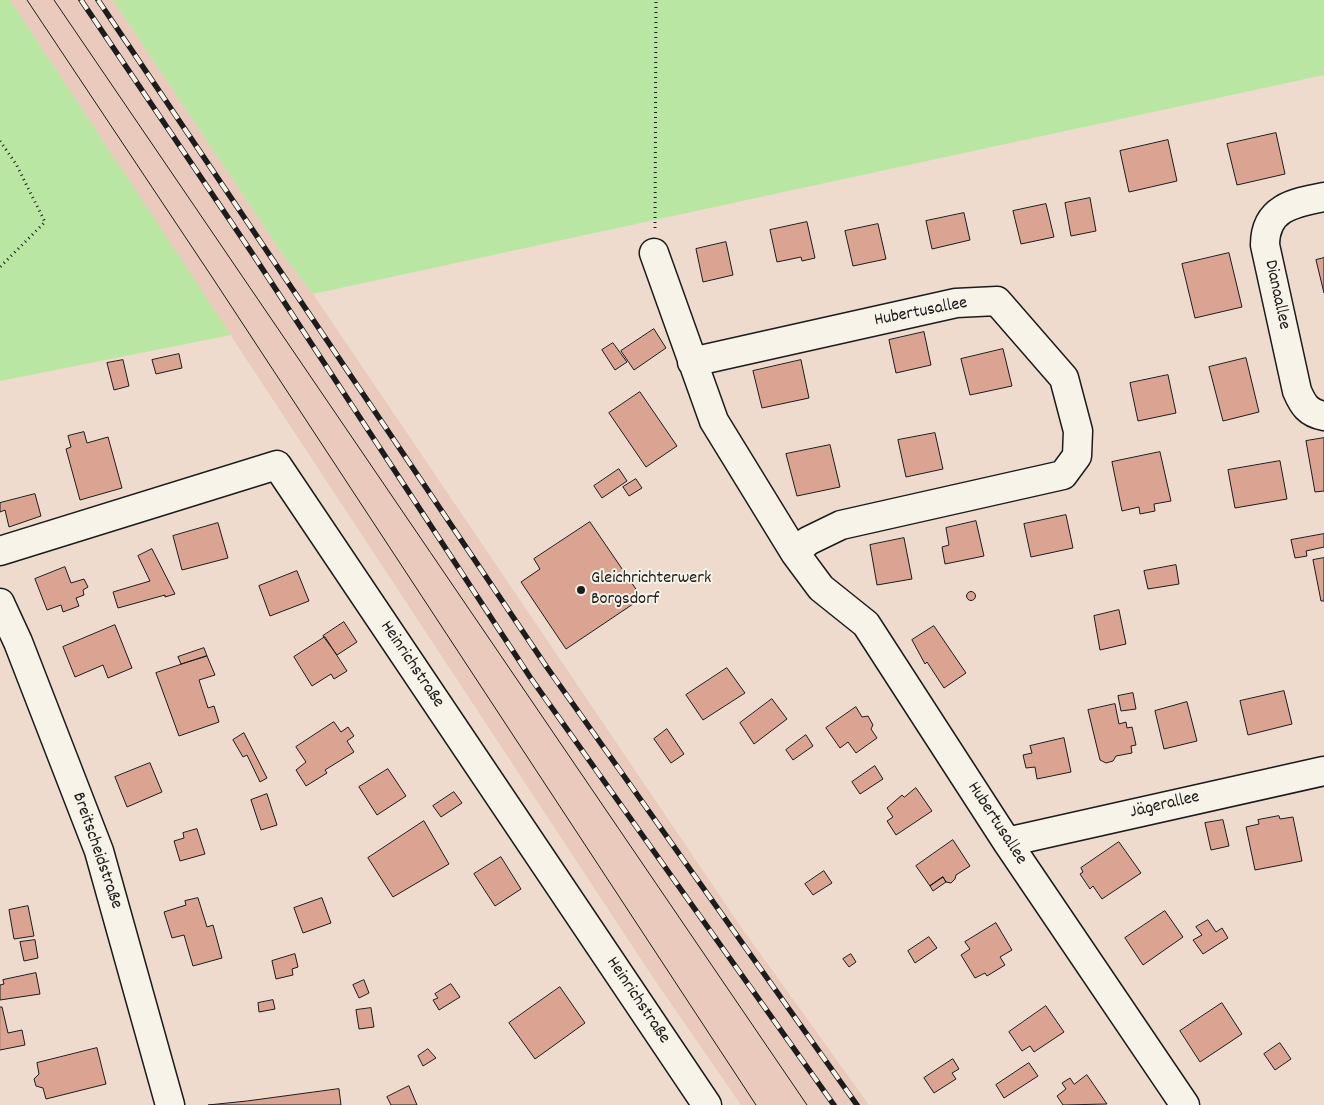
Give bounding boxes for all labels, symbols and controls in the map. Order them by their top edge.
street label: Dianaallee [1258,258,1294,332]
street label: Hubertusallee [873,293,969,333]
place label: Gleichrichterwerk Borgsdorf [591,569,711,612]
marker: Gleichrichterwerk Borgsdorf [575,584,587,596]
street label: Heinrichstraße [374,618,448,712]
street label: Hubertusallee [961,779,1031,869]
street label: Jägerallee [1128,788,1202,824]
street label: Breitscheidstraße [66,790,126,912]
street label: Heinrichstraße [600,954,674,1048]

